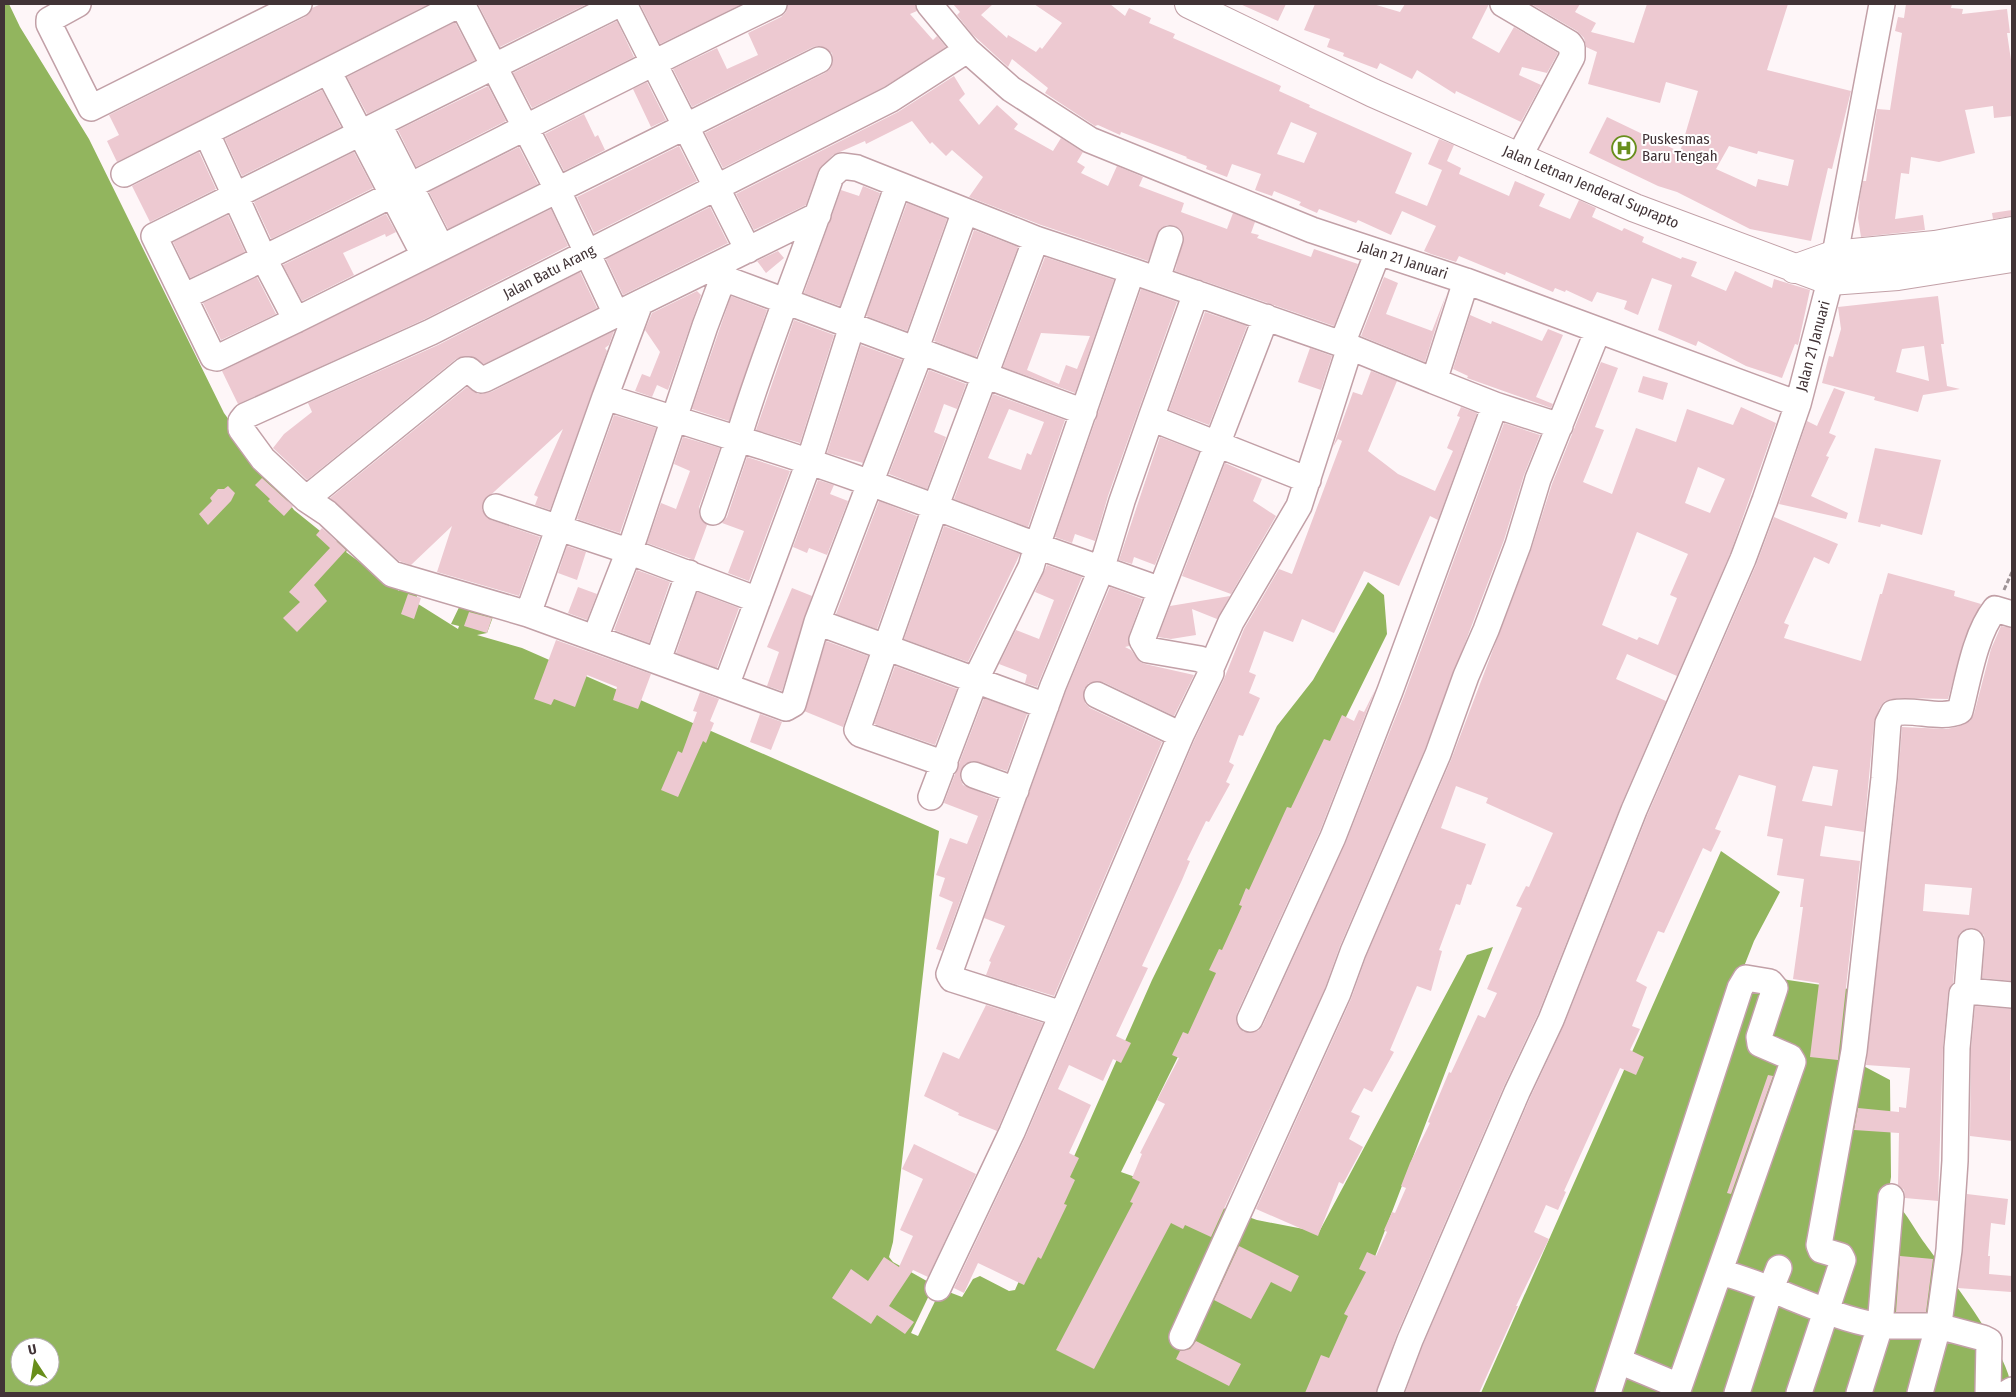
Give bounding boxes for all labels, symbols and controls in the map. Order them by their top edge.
place label: Puskesmas Baru Tengah [1642,130,1718,165]
hospital icon: Puskesmas Baru Tengah [1611,135,1637,161]
street label: Jalan Letnan Jenderal Suprapto [1500,142,1682,232]
street label: Jalan 21 Januari [1356,237,1450,283]
street label: Jalan Batu Arang [500,241,598,303]
street label: Jalan 21 Januari [1792,299,1834,393]
north arrow [10,1337,60,1387]
text: U [27,1341,38,1359]

